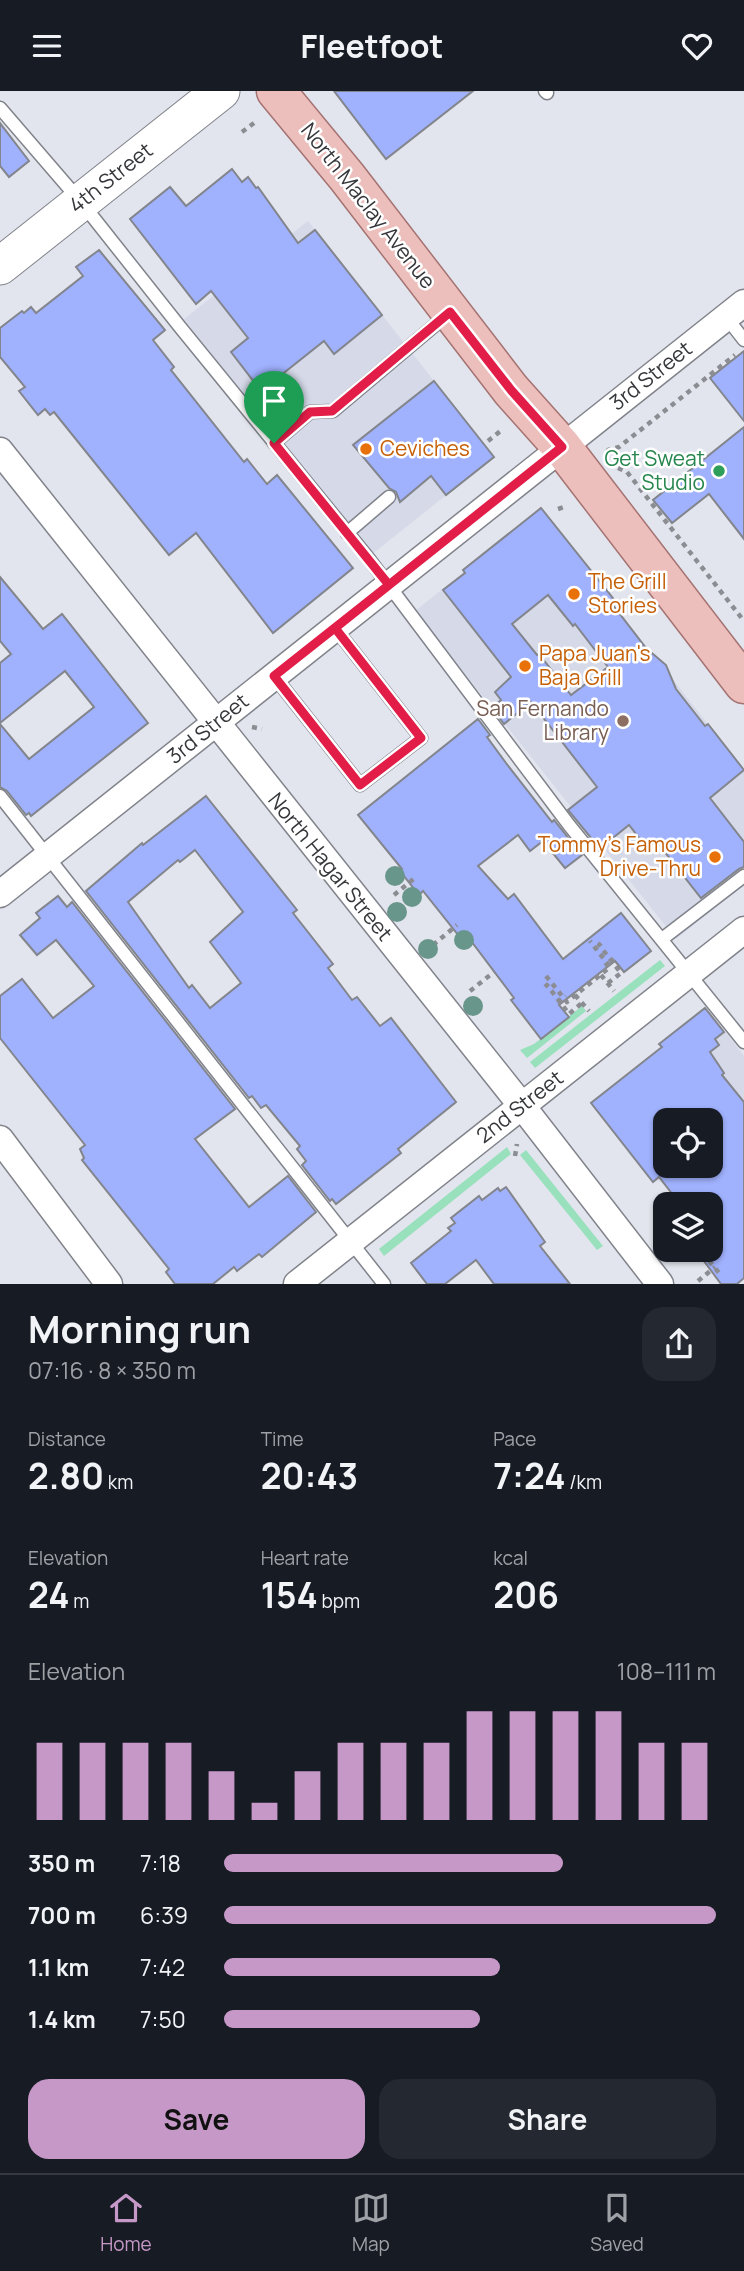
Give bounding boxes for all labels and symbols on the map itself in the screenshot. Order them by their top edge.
street label: North Maclay Avenue [295,117,442,294]
street label: 4th Street [63,136,158,219]
street label: 3rd Street [603,334,697,416]
pin [244,371,304,443]
place label: Ceviches [380,434,470,462]
marker: Ceviches [358,441,374,457]
place label: Get Sweat Studio [605,444,705,496]
marker: Get Sweat Studio [711,463,727,479]
place label: The Grill Stories [588,567,667,619]
marker: The Grill Stories [566,586,582,602]
place label: Papa Juan's Baja Grill [539,639,651,691]
marker: Papa Juan's Baja Grill [517,658,533,674]
street label: 3rd Street [161,687,254,770]
place label: San Fernando Library [476,694,609,746]
marker: San Fernando Library [615,713,631,729]
street label: North Hagar Street [262,786,399,946]
place label: Tommy's Famous Drive-Thru [538,830,701,882]
marker: Tommy's Famous Drive-Thru [707,849,723,865]
street label: 2nd Street [470,1064,568,1149]

